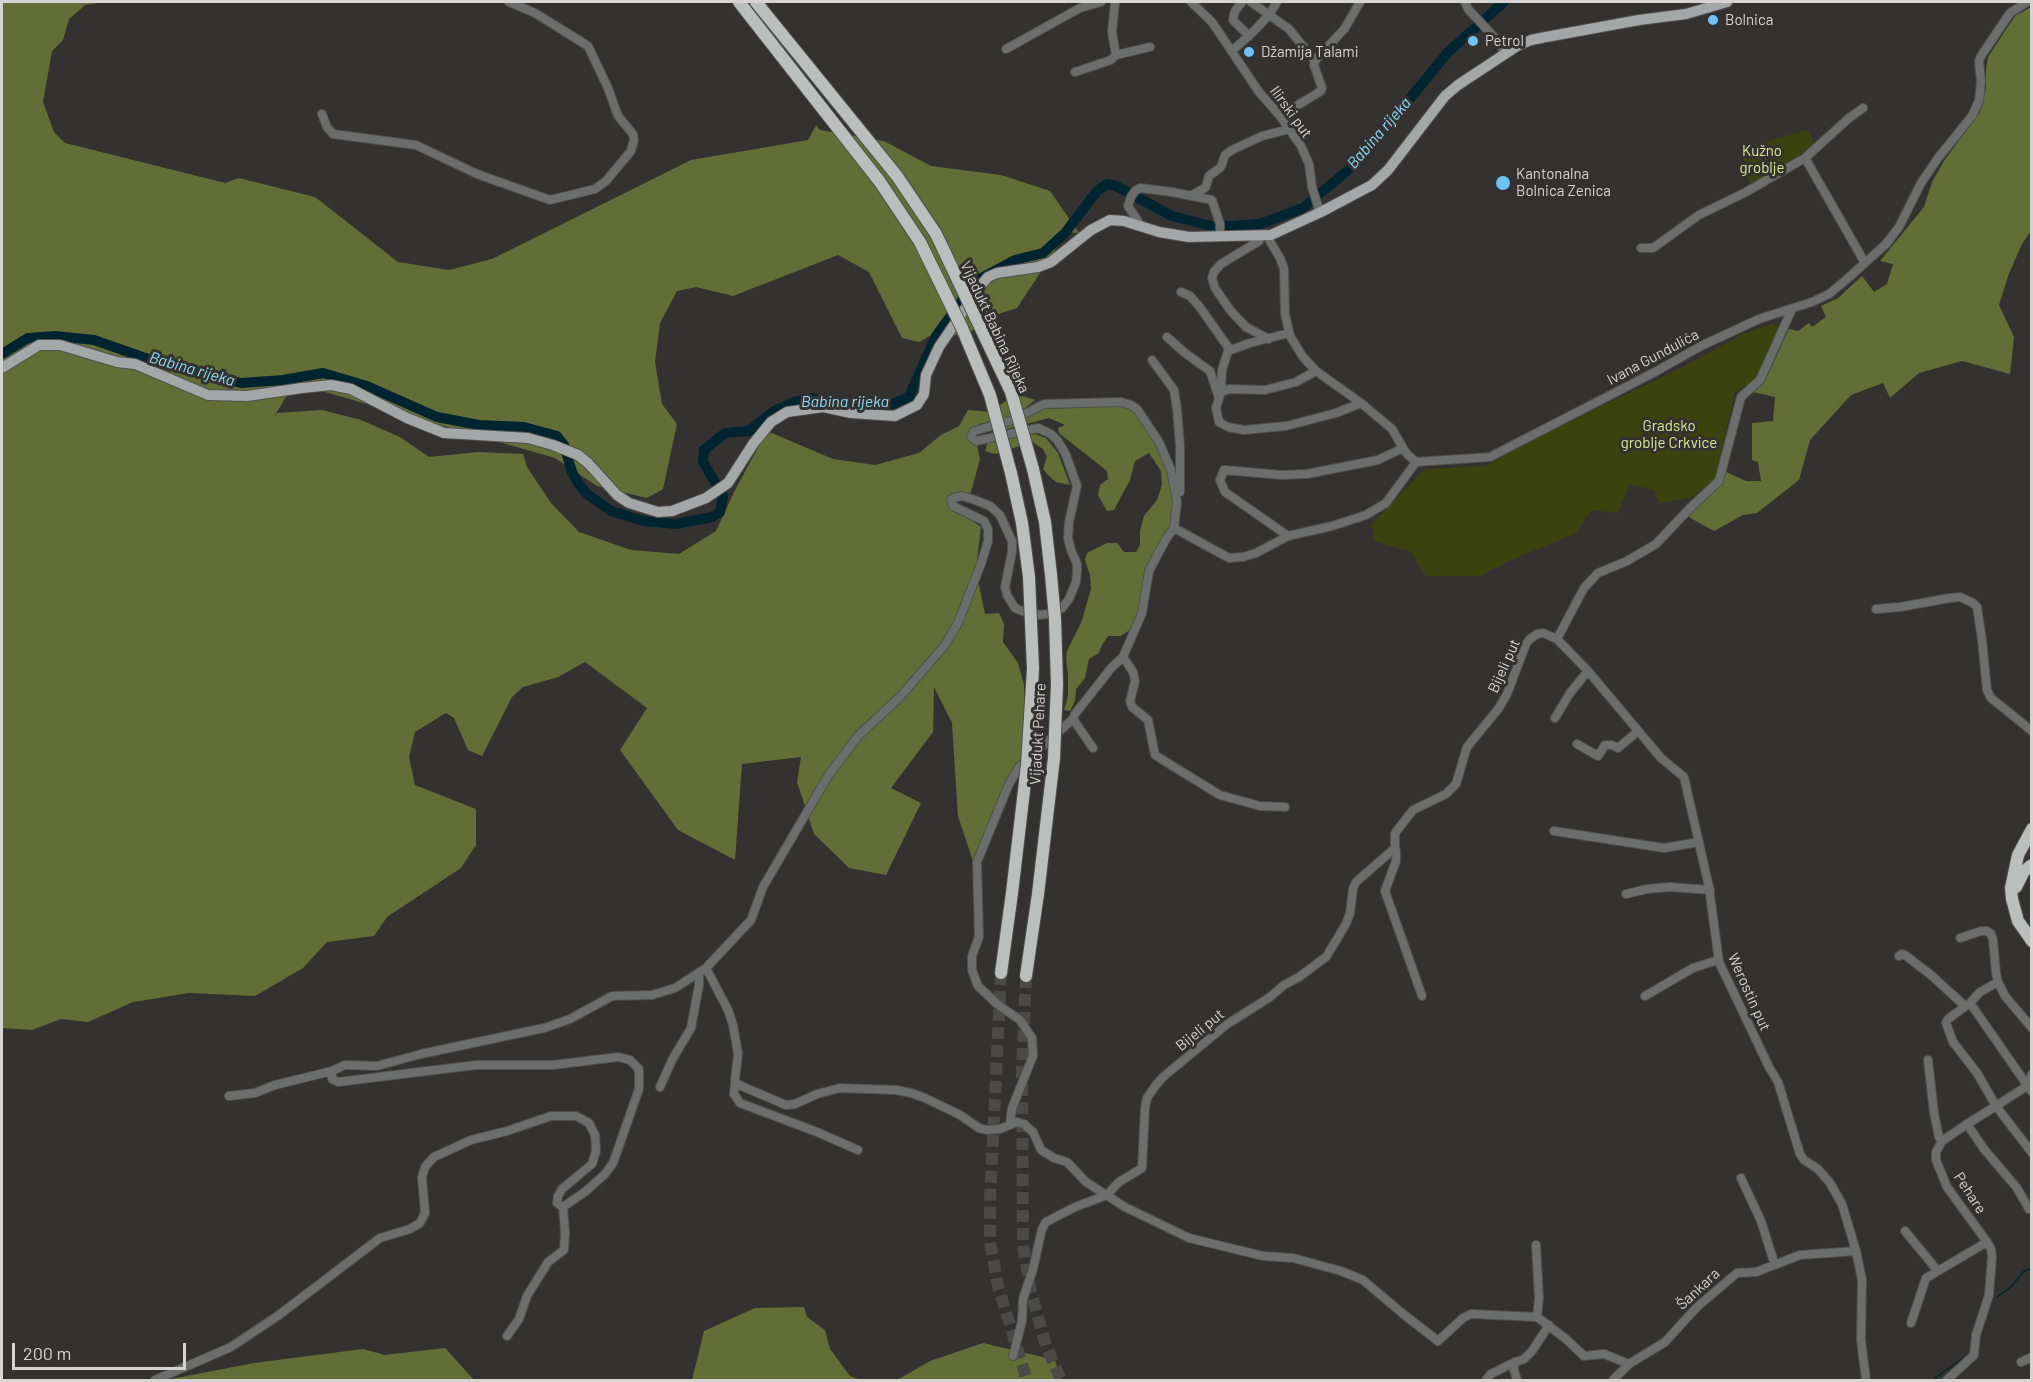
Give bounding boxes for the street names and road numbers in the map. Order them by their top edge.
street label: Ilirski put [1266,82,1316,142]
street label: Vijadukt Babina Rijeka [956,258,1034,396]
street label: Ivana Gundulića [1604,325,1702,389]
street label: Bijeli put [1484,636,1524,696]
street label: Vijadukt Pehare [1026,683,1050,785]
street label: Werostin put [1724,950,1774,1034]
street label: Bijeli put [1172,1005,1228,1055]
street label: Pehare [1950,1169,1990,1217]
street label: Šankara [1673,1264,1723,1314]

